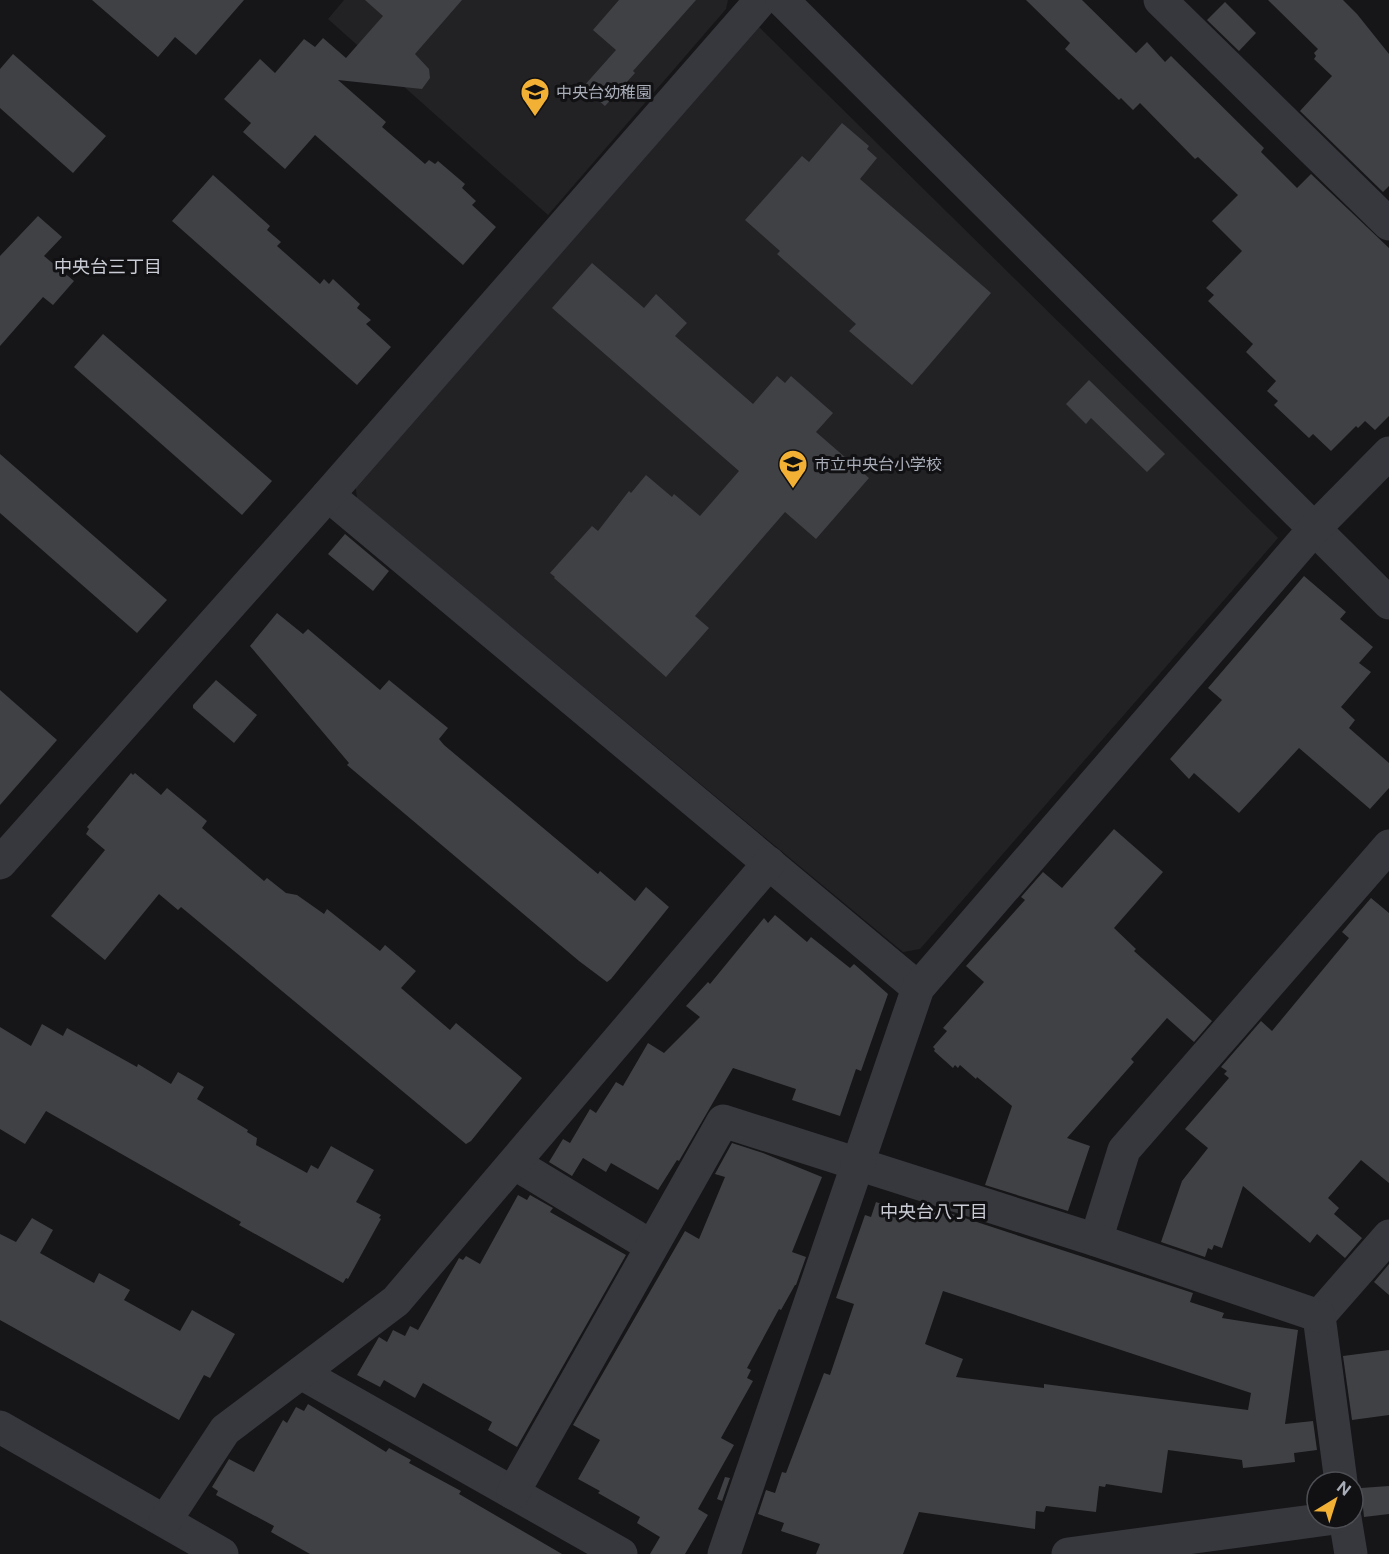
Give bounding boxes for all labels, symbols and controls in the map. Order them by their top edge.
school or university icon: 中央台幼稚園 [519,76,551,118]
place label: 中央台幼稚園 [556,83,652,102]
district label: 中央台三丁目 [54,256,162,277]
school or university icon: 市立中央台小学校 [777,448,809,490]
place label: 市立中央台小学校 [814,455,942,474]
district label: 中央台八丁目 [880,1201,988,1222]
north arrow [1305,1470,1365,1530]
text: N [1333,1477,1355,1500]

